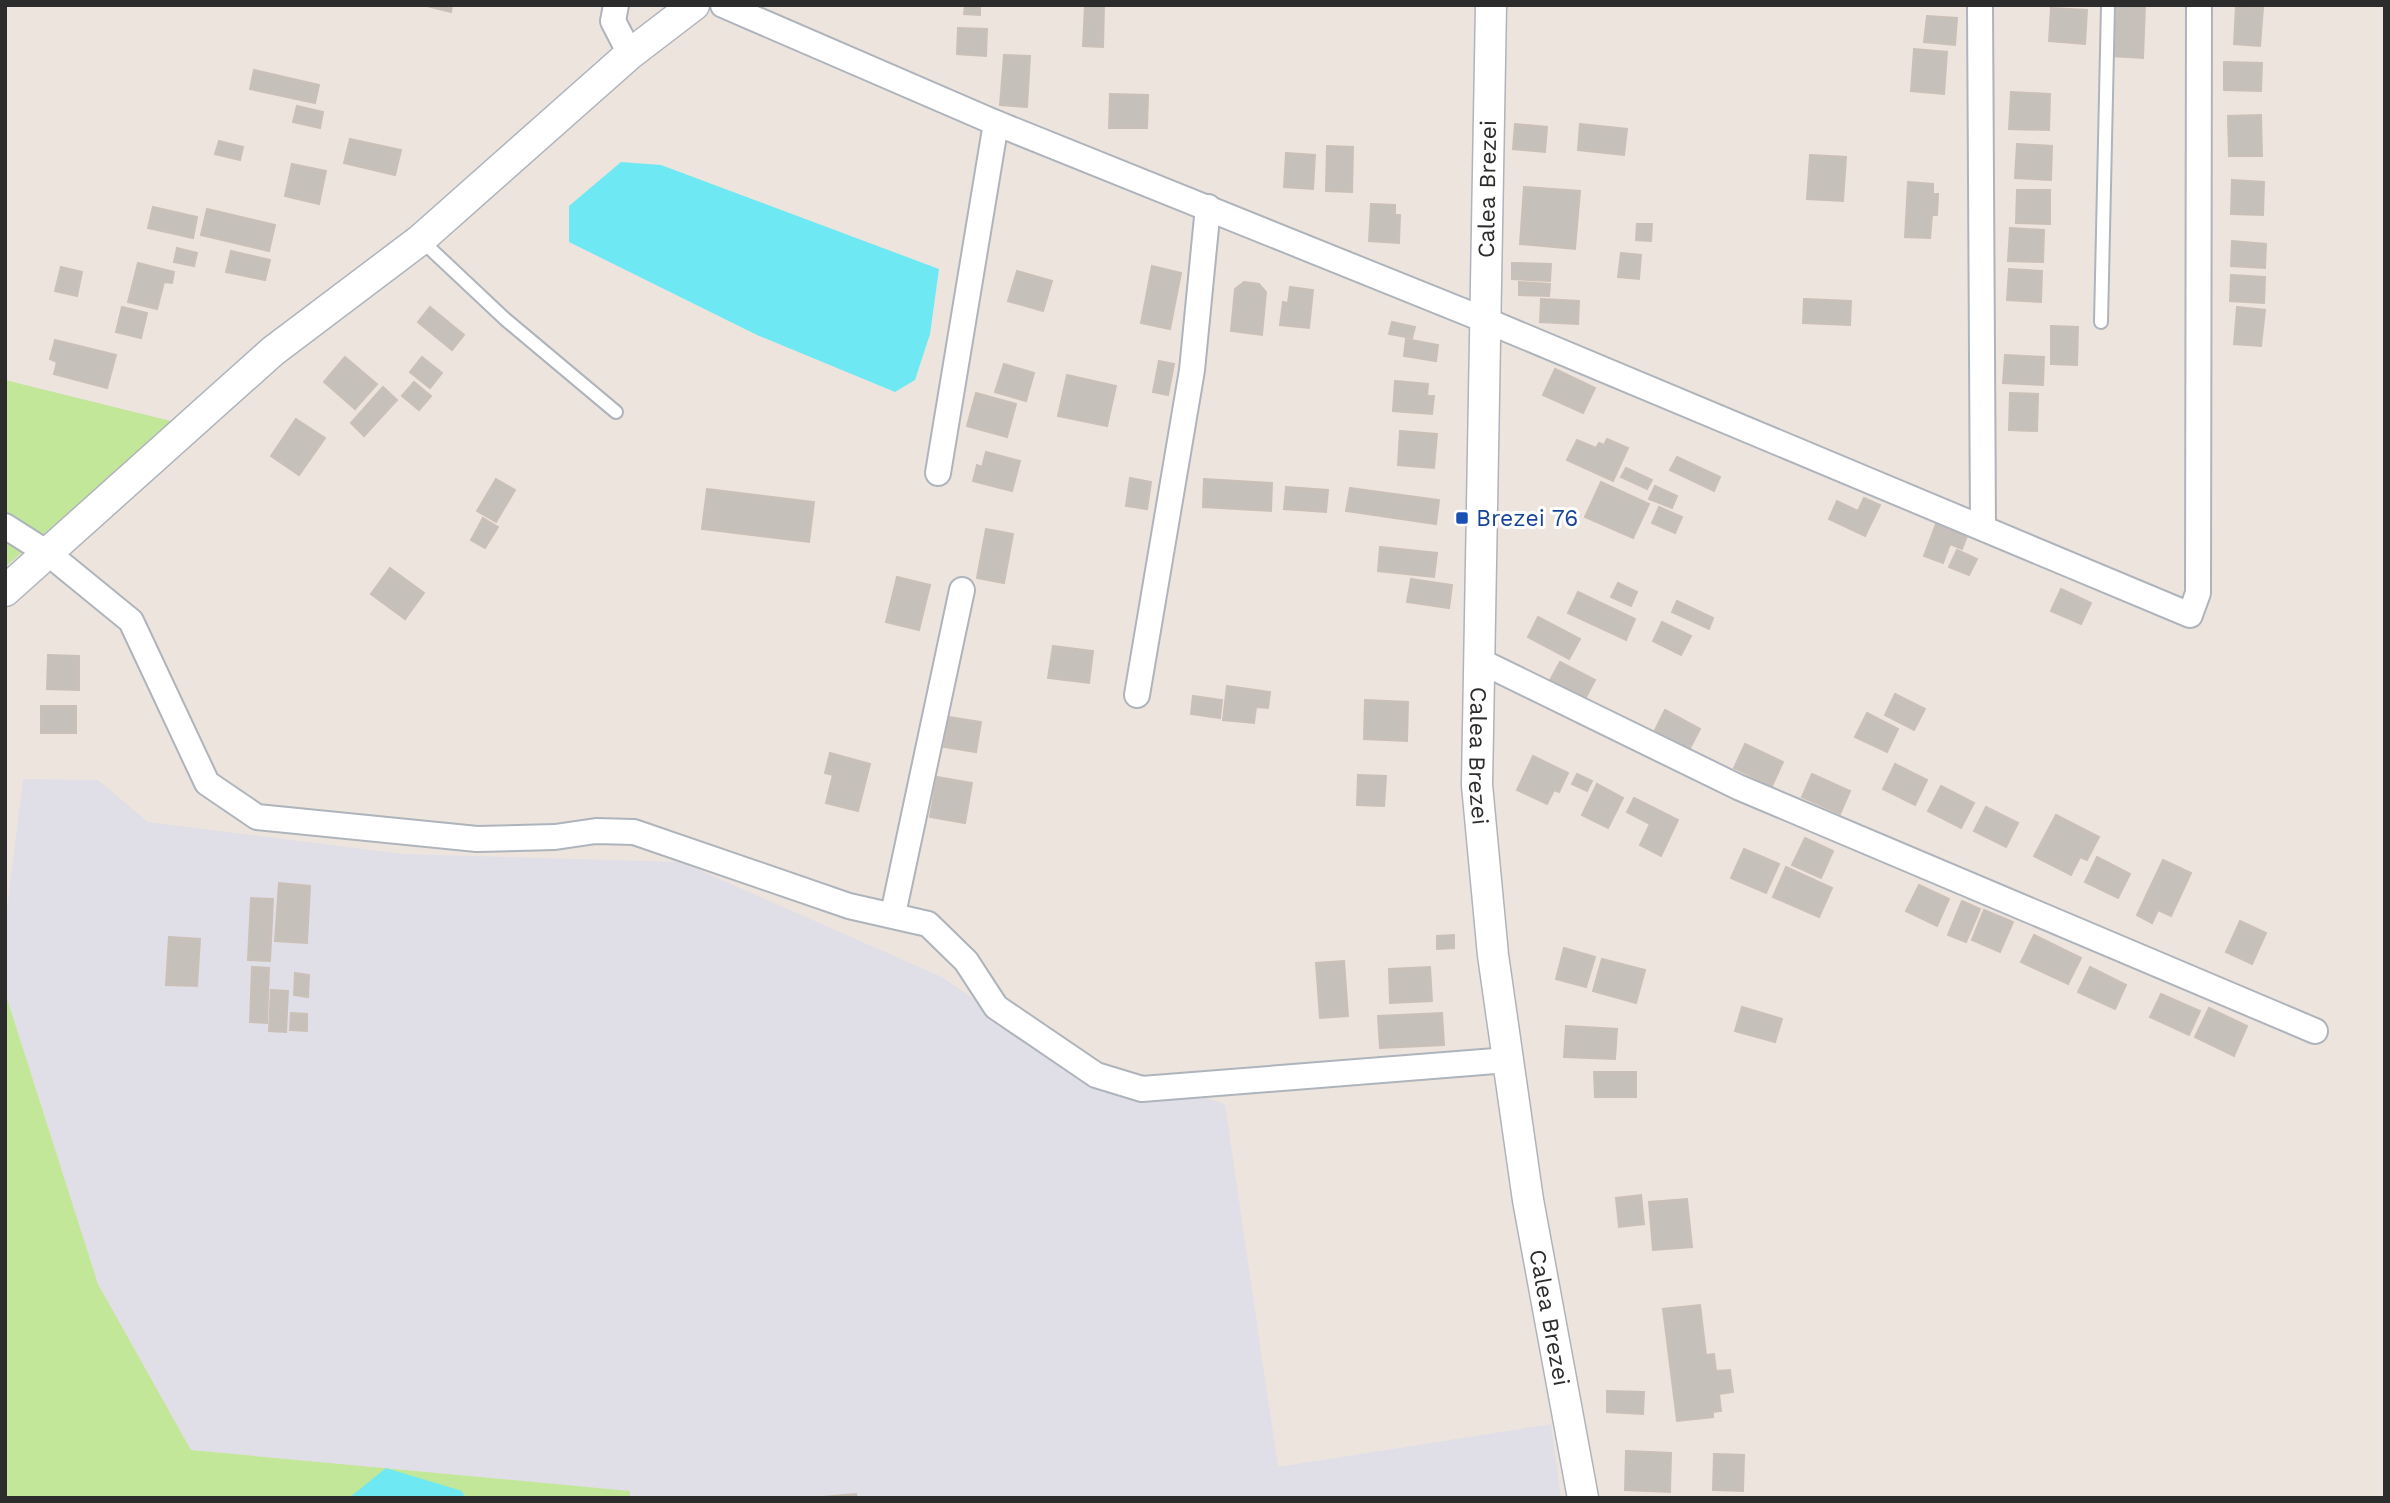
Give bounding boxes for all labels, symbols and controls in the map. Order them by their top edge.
street label: Calea Brezei [1473,120,1502,258]
place label: Brezei 76 [1476,505,1578,532]
marker: Brezei 76 [1454,510,1470,526]
street label: Calea Brezei [1463,686,1494,826]
street label: Calea Brezei [1523,1247,1575,1388]

